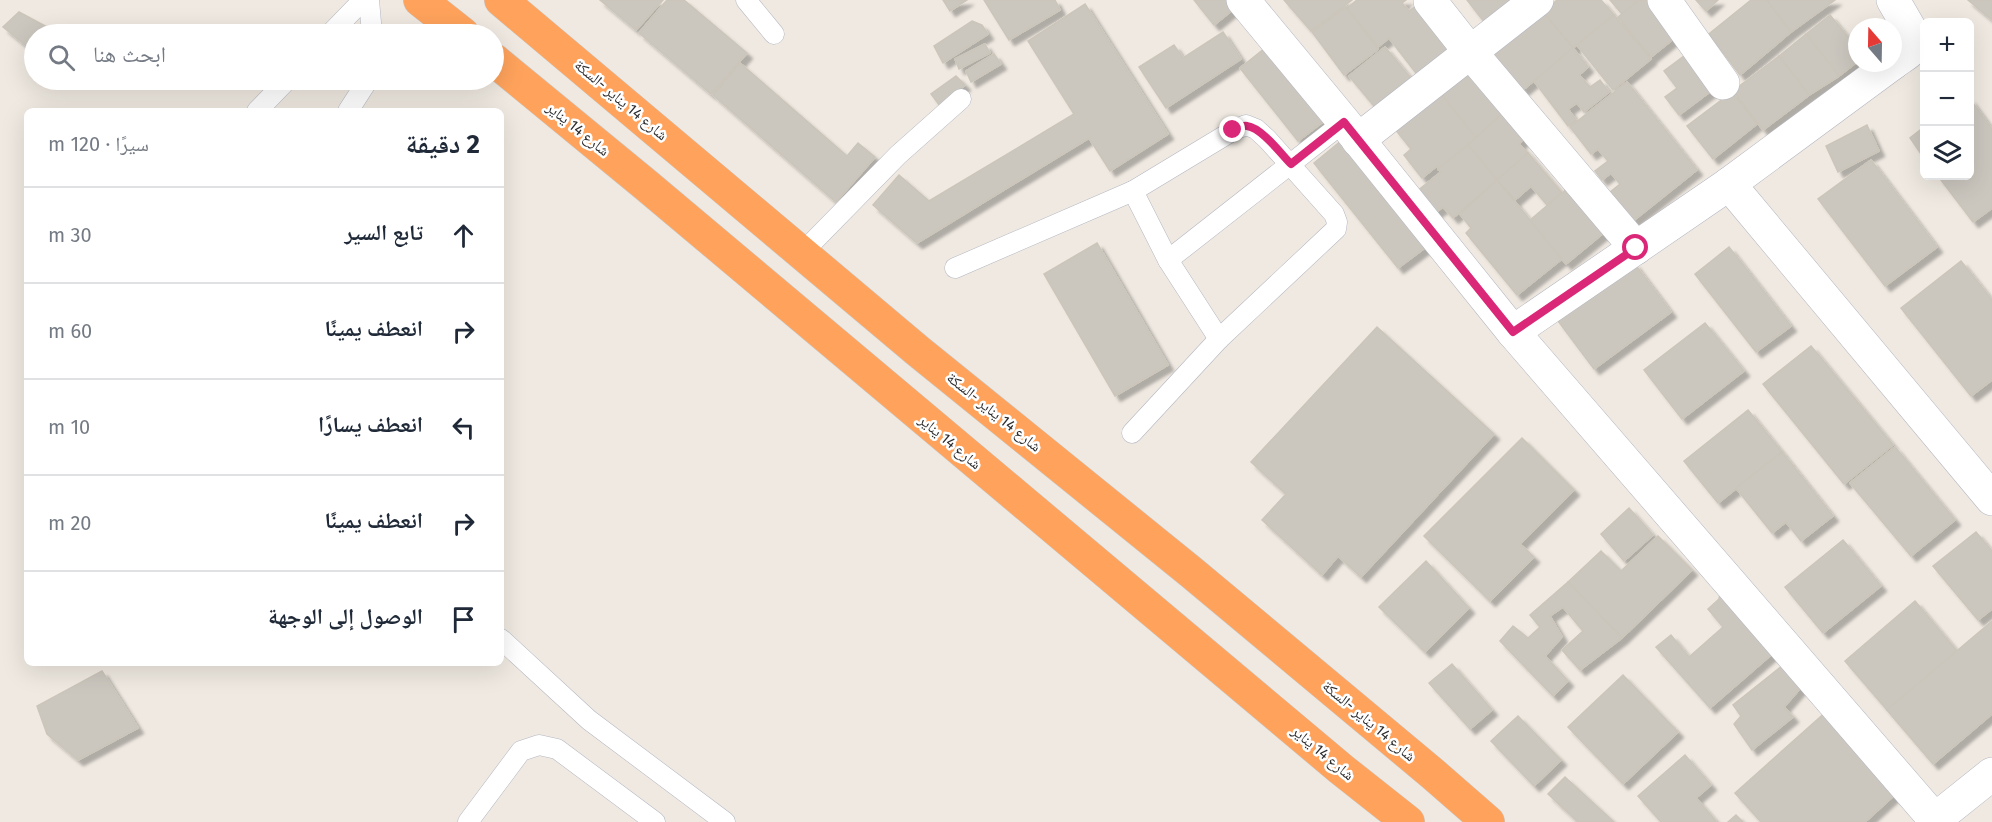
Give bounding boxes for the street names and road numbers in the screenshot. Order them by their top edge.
street label: شارع 14 يناير -السكة [571,56,671,144]
street label: شارع 14 يناير [543,98,613,160]
street label: شارع 14 يناير -السكة [943,369,1045,455]
street label: شارع 14 يناير [915,411,985,473]
street label: شارع 14 يناير -السكة [1319,677,1419,765]
street label: شارع 14 يناير [1288,722,1358,784]

